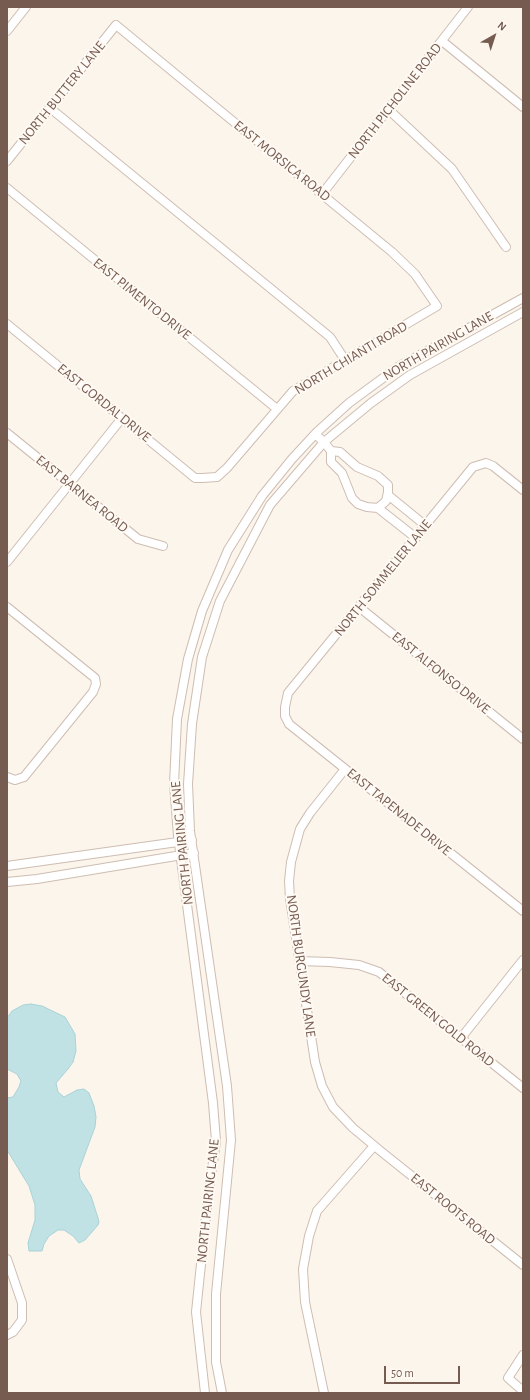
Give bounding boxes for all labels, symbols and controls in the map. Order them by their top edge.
north arrow [474,16,514,56]
text: N [495,20,508,33]
street label: NORTH BUTTERY LANE [15,38,109,148]
street label: NORTH PICHOLINE ROAD [345,40,445,162]
street label: EAST MORSICA ROAD [230,117,334,205]
street label: EAST PIMENTO DRIVE [90,254,194,344]
street label: NORTH PAIRING LANE [380,308,496,384]
street label: NORTH CHIANTI ROAD [292,318,410,398]
street label: EAST GORDAL DRIVE [54,360,154,446]
street label: EAST BARNEA ROAD [32,452,132,536]
street label: NORTH SOMMELIER LANE [331,516,435,640]
street label: EAST ALFONSO DRIVE [388,628,494,718]
street label: EAST TAPENADE DRIVE [343,765,455,859]
street label: NORTH PAIRING LANE [167,780,197,906]
street label: NORTH BURGUNDY LANE [283,894,319,1038]
street label: EAST GREEN GOLD ROAD [378,969,498,1071]
street label: NORTH PAIRING LANE [193,1138,223,1264]
street label: EAST ROOTS ROAD [407,1170,499,1248]
scale bar [386,1358,462,1384]
text: 50 m [391,1367,414,1379]

